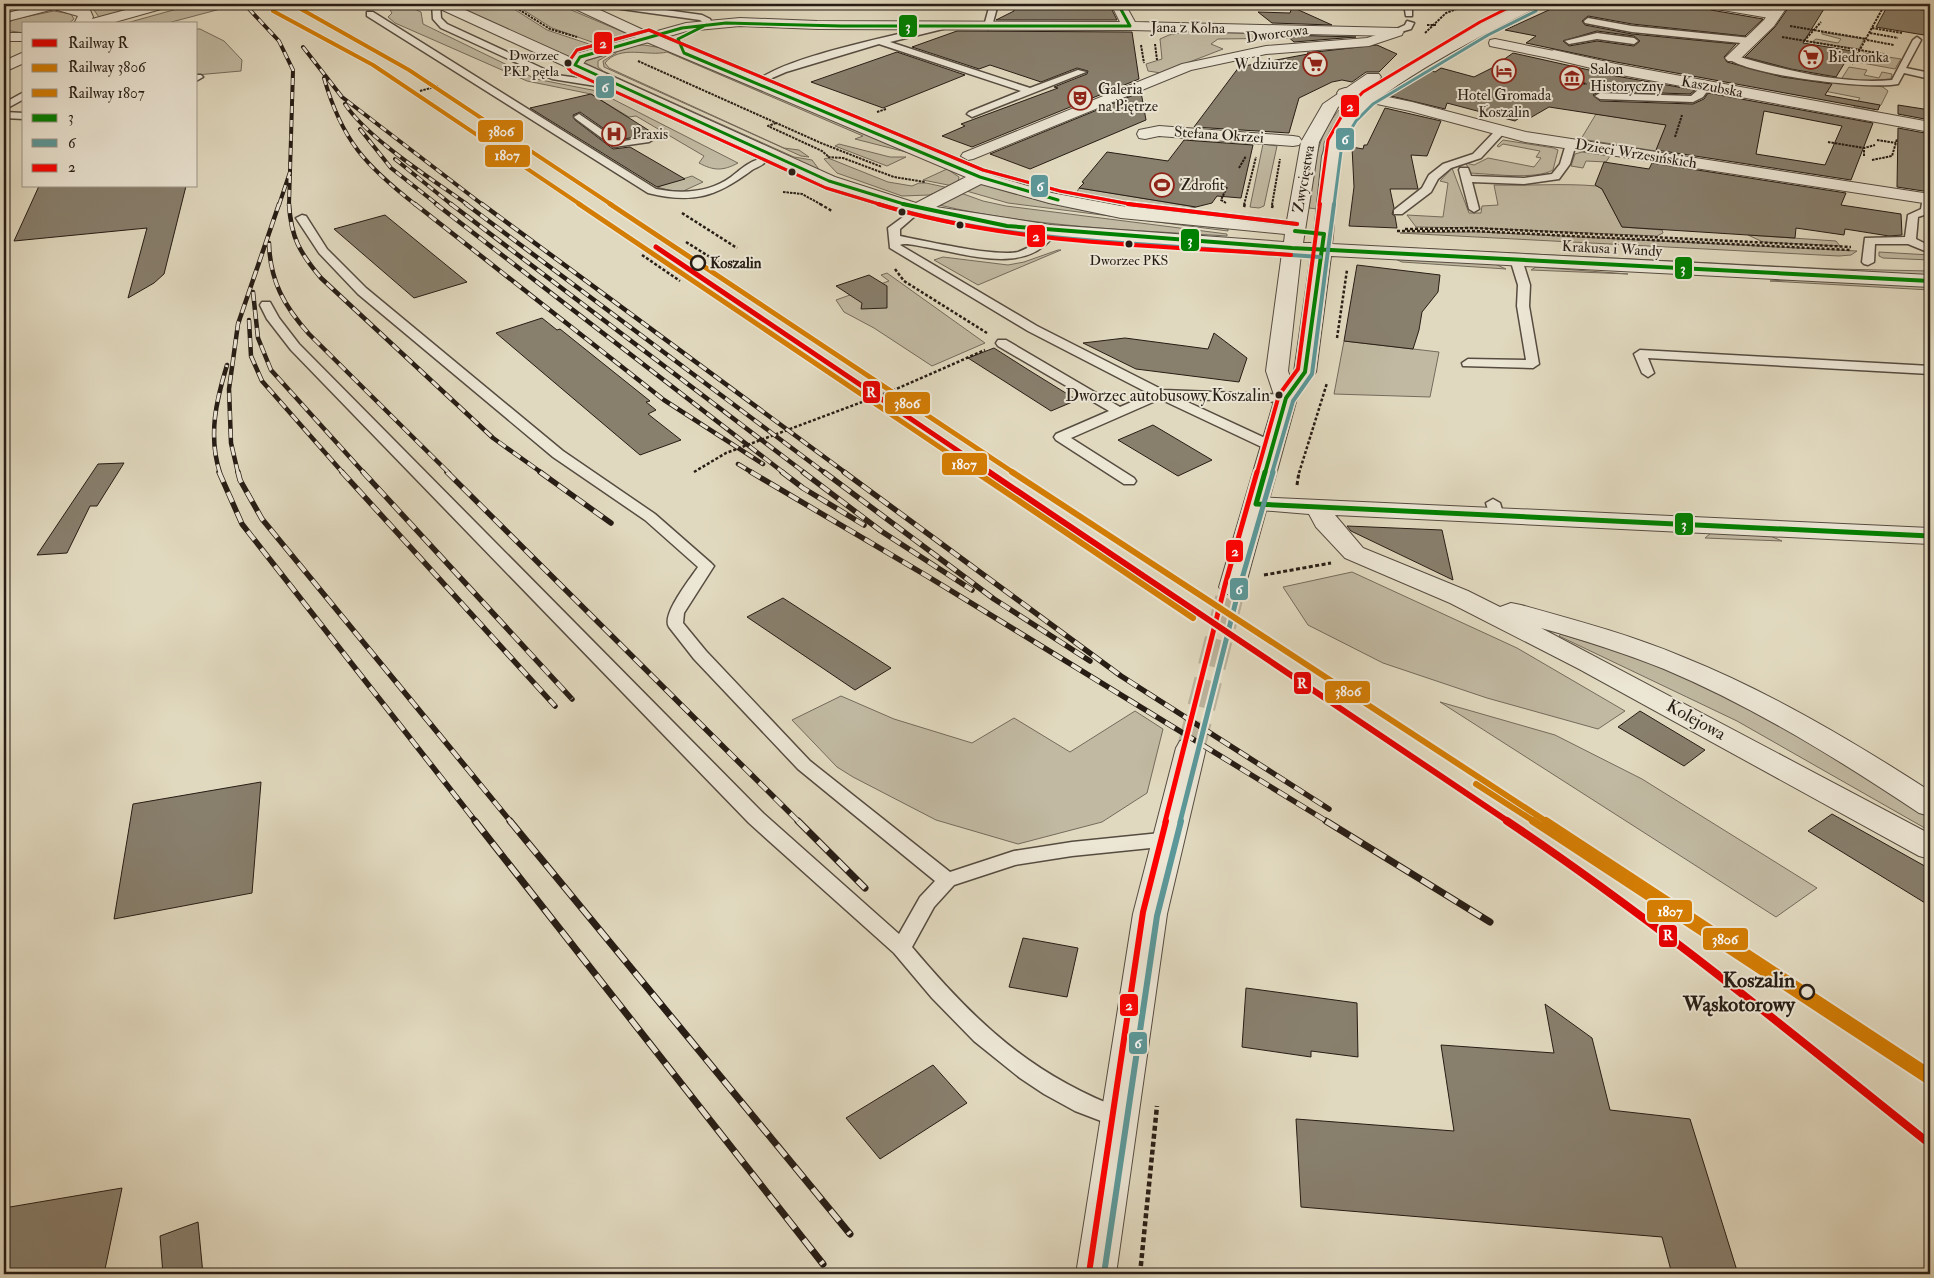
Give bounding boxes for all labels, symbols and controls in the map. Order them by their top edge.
line badge: 3 [898,14,918,38]
text: 3 [905,18,911,35]
street label: Jana z Kolna [1150,18,1226,39]
street label: Dworcowa [1245,20,1310,48]
legend [22,22,198,188]
line badge: 2 [593,31,613,55]
text: Railway R [68,34,130,53]
text: 2 [599,35,607,52]
supermarket icon: Biedronka [1798,44,1824,70]
place label: Dworzec PKP pętla [503,47,559,81]
place label: Biedronka [1828,48,1890,67]
supermarket icon: W dziurze [1302,51,1328,77]
place label: W dziurze [1233,55,1298,74]
text: Railway 3806 [68,58,147,77]
marker: Dworzec PKP pętla [563,58,573,68]
hotel icon: Hotel Gromada Koszalin [1491,58,1517,84]
place label: Salon Historyczny [1590,60,1663,96]
museum icon: Salon Historyczny [1559,65,1585,91]
street label: Kaszubska [1680,72,1745,102]
line badge: 6 [595,75,615,99]
text: 6 [601,79,609,96]
place label: Galeria na Piętrze [1098,80,1158,116]
text: Railway 1807 [68,84,145,103]
theatre icon: Galeria na Piętrze [1067,85,1093,111]
place label: Hotel Gromada Koszalin [1457,86,1552,122]
line badge: 2 [1340,94,1360,118]
text: 2 [1346,98,1354,115]
text: 3 [68,108,74,127]
line badge: 3806 [477,119,524,143]
hospital icon: Praxis [601,121,627,147]
street label: Stefana Okrzei [1173,122,1265,148]
text: 3806 [488,123,515,140]
place label: Praxis [632,125,668,144]
line badge: 6 [1335,127,1355,151]
text: 6 [1341,131,1349,148]
text: 6 [68,134,77,153]
street label: Dzieci Wrzesińskich [1574,135,1698,173]
street label: Zwycięstwa [1289,143,1319,214]
line badge: 1807 [484,144,531,168]
text: 1807 [494,147,520,164]
text: 2 [68,158,76,177]
unlabelled marker [787,167,797,177]
sports icon: Zdrofit [1149,172,1175,198]
line badge: 6 [1030,174,1049,198]
place label: Zdrofit [1180,176,1225,195]
text: 6 [1036,178,1044,195]
unlabelled marker [897,207,907,217]
unlabelled marker [955,220,965,230]
line badge: 2 [1026,224,1046,248]
text: 2 [1032,228,1040,245]
line badge: 3 [1180,228,1200,252]
text: 3 [1187,232,1193,249]
street label: Krakusa i Wandy [1561,237,1663,261]
marker: Dworzec PKS [1124,239,1134,249]
place label: Dworzec PKS [1090,252,1168,269]
place label: Koszalin [710,254,762,273]
marker: Koszalin [690,255,706,271]
line badge: 3 [1674,256,1693,280]
text: 3 [1680,260,1686,277]
line badge: R [862,380,881,404]
text: R [866,384,877,401]
place label: Dworzec autobusowy Koszalin [1065,385,1270,407]
marker: Dworzec autobusowy Koszalin [1274,390,1284,400]
line badge: 3806 [884,391,931,415]
text: 3806 [894,395,921,412]
line badge: 1807 [941,452,988,476]
text: 1807 [951,456,977,473]
line badge: 3 [1674,512,1694,536]
text: 3 [1681,516,1687,533]
line badge: 2 [1225,539,1244,563]
text: 2 [1231,543,1239,560]
line badge: 6 [1229,577,1249,601]
text: 6 [1235,581,1243,598]
line badge: R [1293,671,1312,695]
text: R [1297,675,1308,692]
line badge: 3806 [1324,680,1371,704]
text: 3806 [1335,683,1362,700]
street label: Kolejowa [1662,694,1730,746]
line badge: 1807 [1646,899,1693,923]
text: 1807 [1657,903,1683,920]
line badge: R [1658,924,1678,948]
text: R [1663,927,1674,944]
line badge: 3806 [1702,927,1749,951]
text: 3806 [1712,931,1739,948]
place label: Koszalin Wąskotorowy [1682,967,1796,1018]
marker: Koszalin Wąskotorowy [1799,984,1815,1000]
line badge: 2 [1119,993,1139,1017]
text: 2 [1125,997,1133,1014]
line badge: 6 [1128,1031,1148,1055]
text: 6 [1134,1035,1142,1052]

